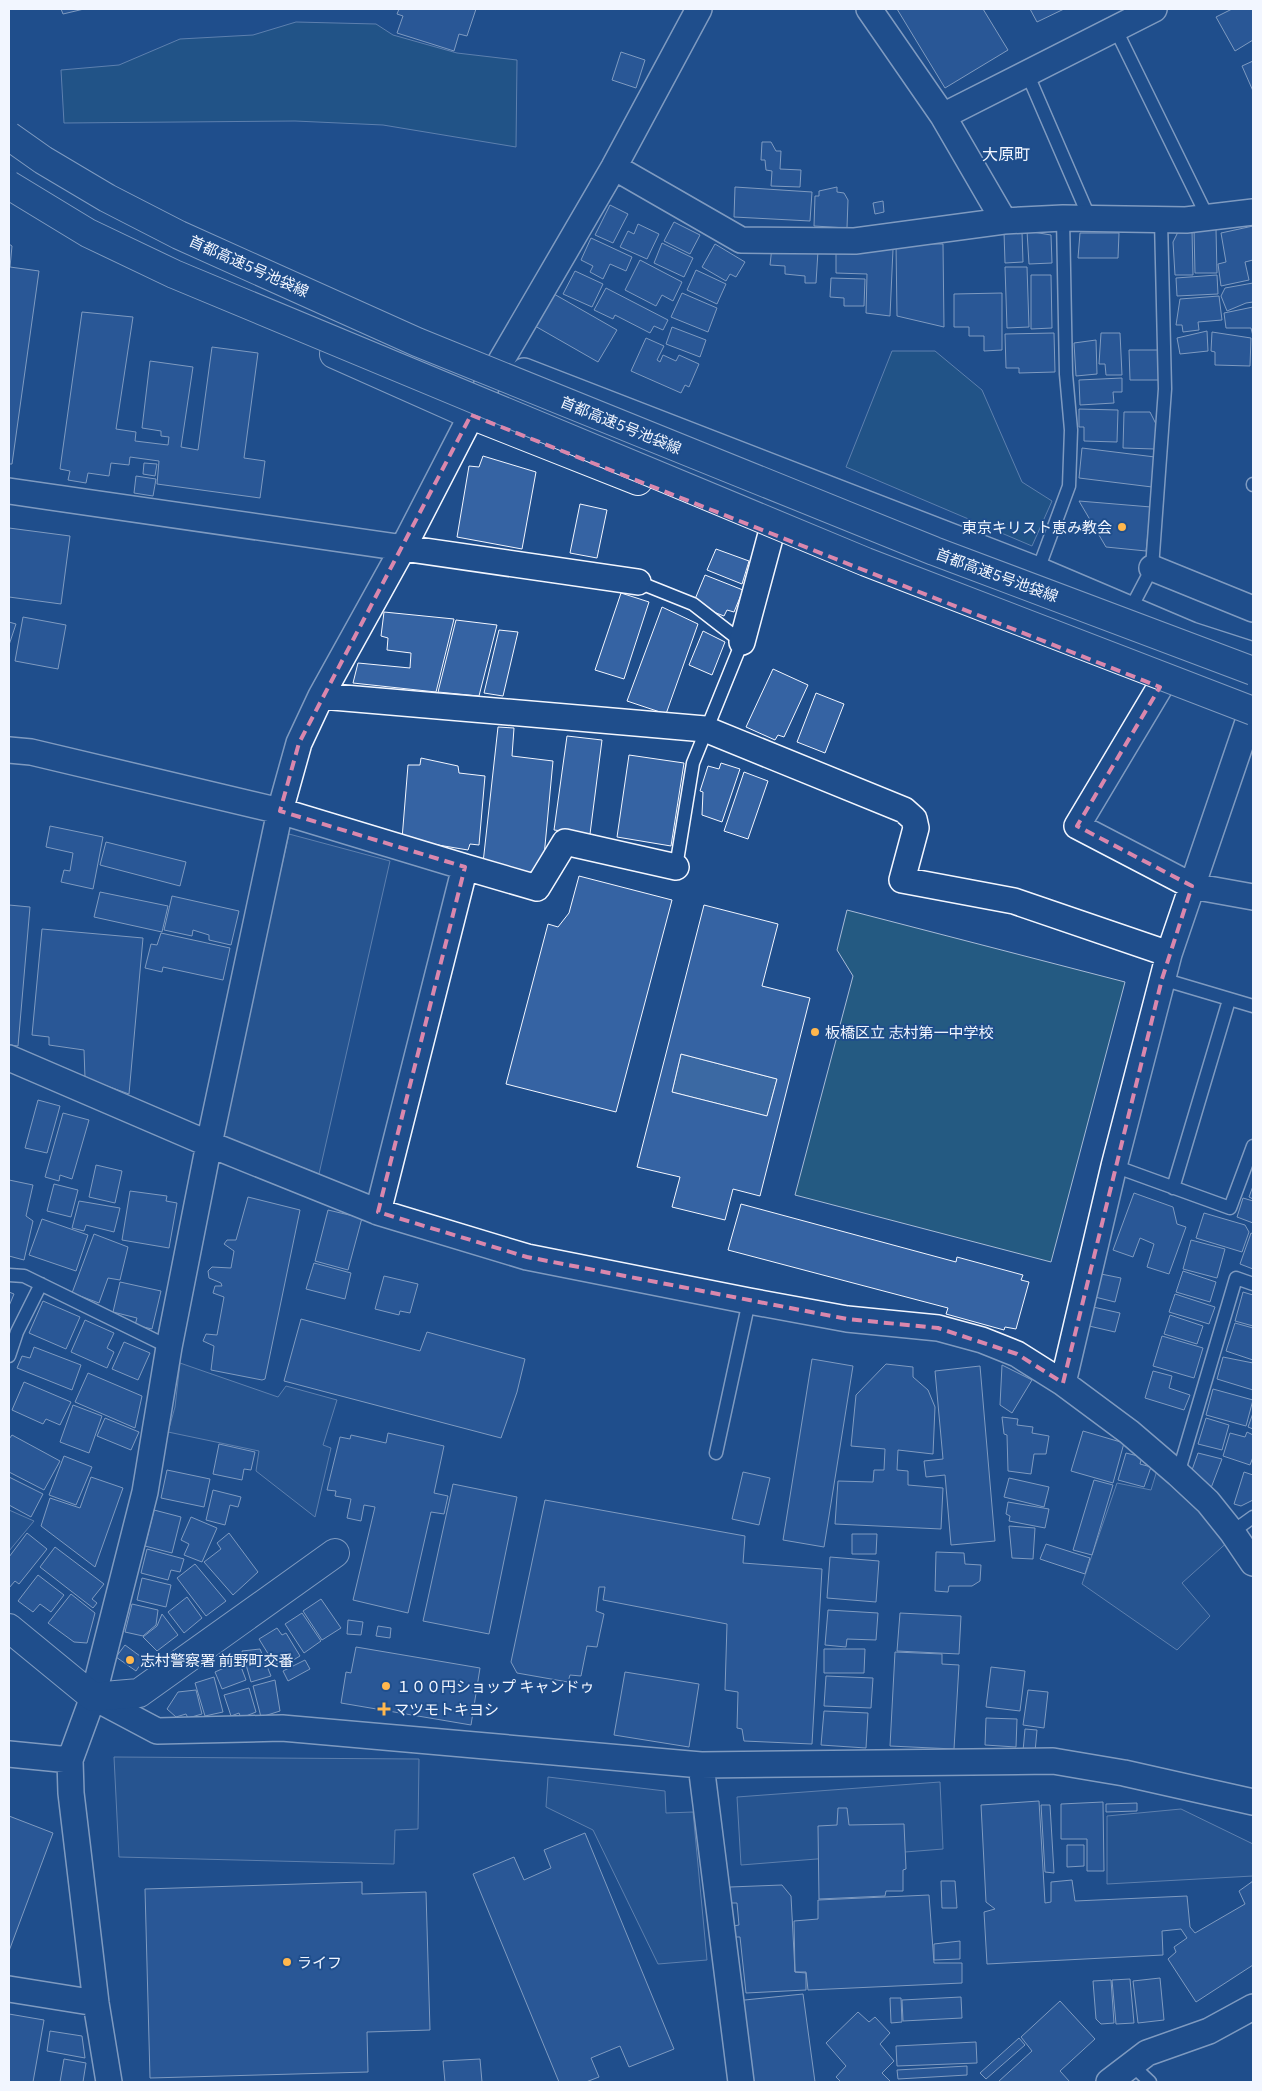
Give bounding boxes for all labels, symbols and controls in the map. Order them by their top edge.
district label: 大原町 [982,144,1030,164]
street label: 首都高速5号池袋線 [186,231,312,301]
street label: 首都高速5号池袋線 [558,392,684,458]
place label: 東京キリスト恵み教会 [962,518,1112,537]
marker: 東京キリスト恵み教会 [1116,521,1128,533]
street label: 首都高速5号池袋線 [933,544,1061,606]
place label: 板橋区立 志村第一中学校 [825,1023,994,1042]
marker: 板橋区立 志村第一中学校 [809,1026,821,1038]
place label: 志村警察署 前野町交番 [140,1651,294,1670]
marker: 志村警察署 前野町交番 [124,1654,136,1666]
place label: １００円ショップ キャンドゥ [396,1677,595,1696]
marker: １００円ショップ キャンドゥ [380,1680,392,1692]
place label: マツモトキヨシ [394,1700,499,1719]
marker: マツモトキヨシ [378,1703,390,1715]
place label: ライフ [297,1953,342,1972]
marker: ライフ [281,1956,293,1968]

